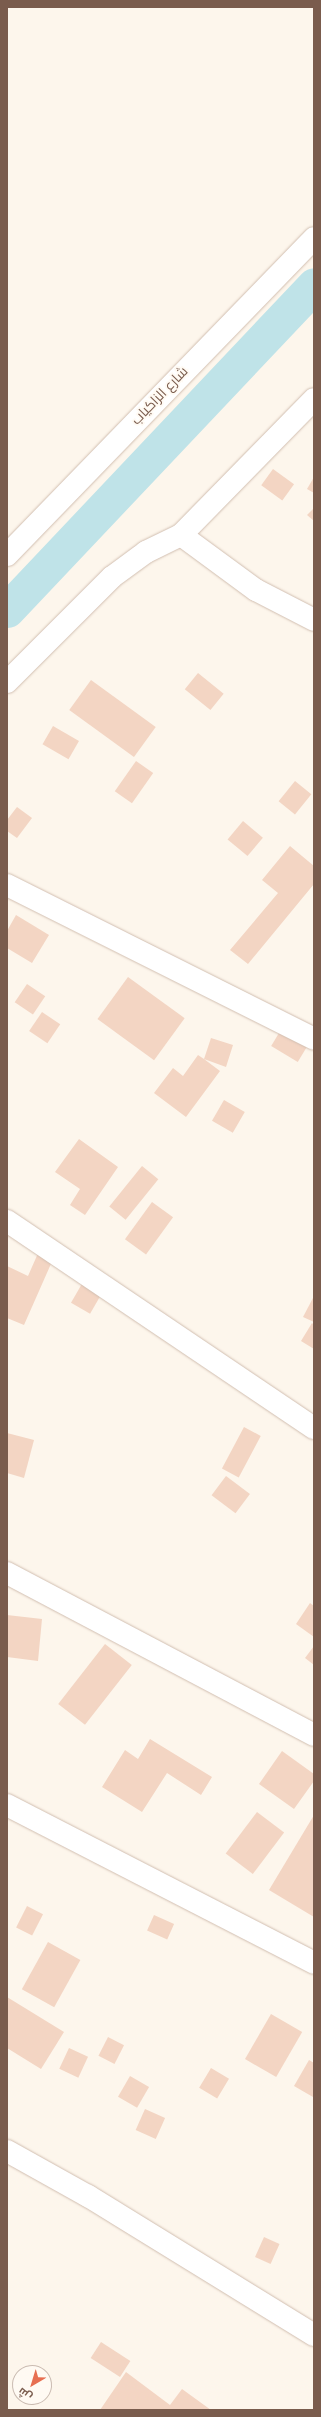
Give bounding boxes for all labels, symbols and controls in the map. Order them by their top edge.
street label: شارع الزاكياب [128,363,192,429]
north arrow [12,2365,52,2405]
text: ش [15,2384,35,2404]

